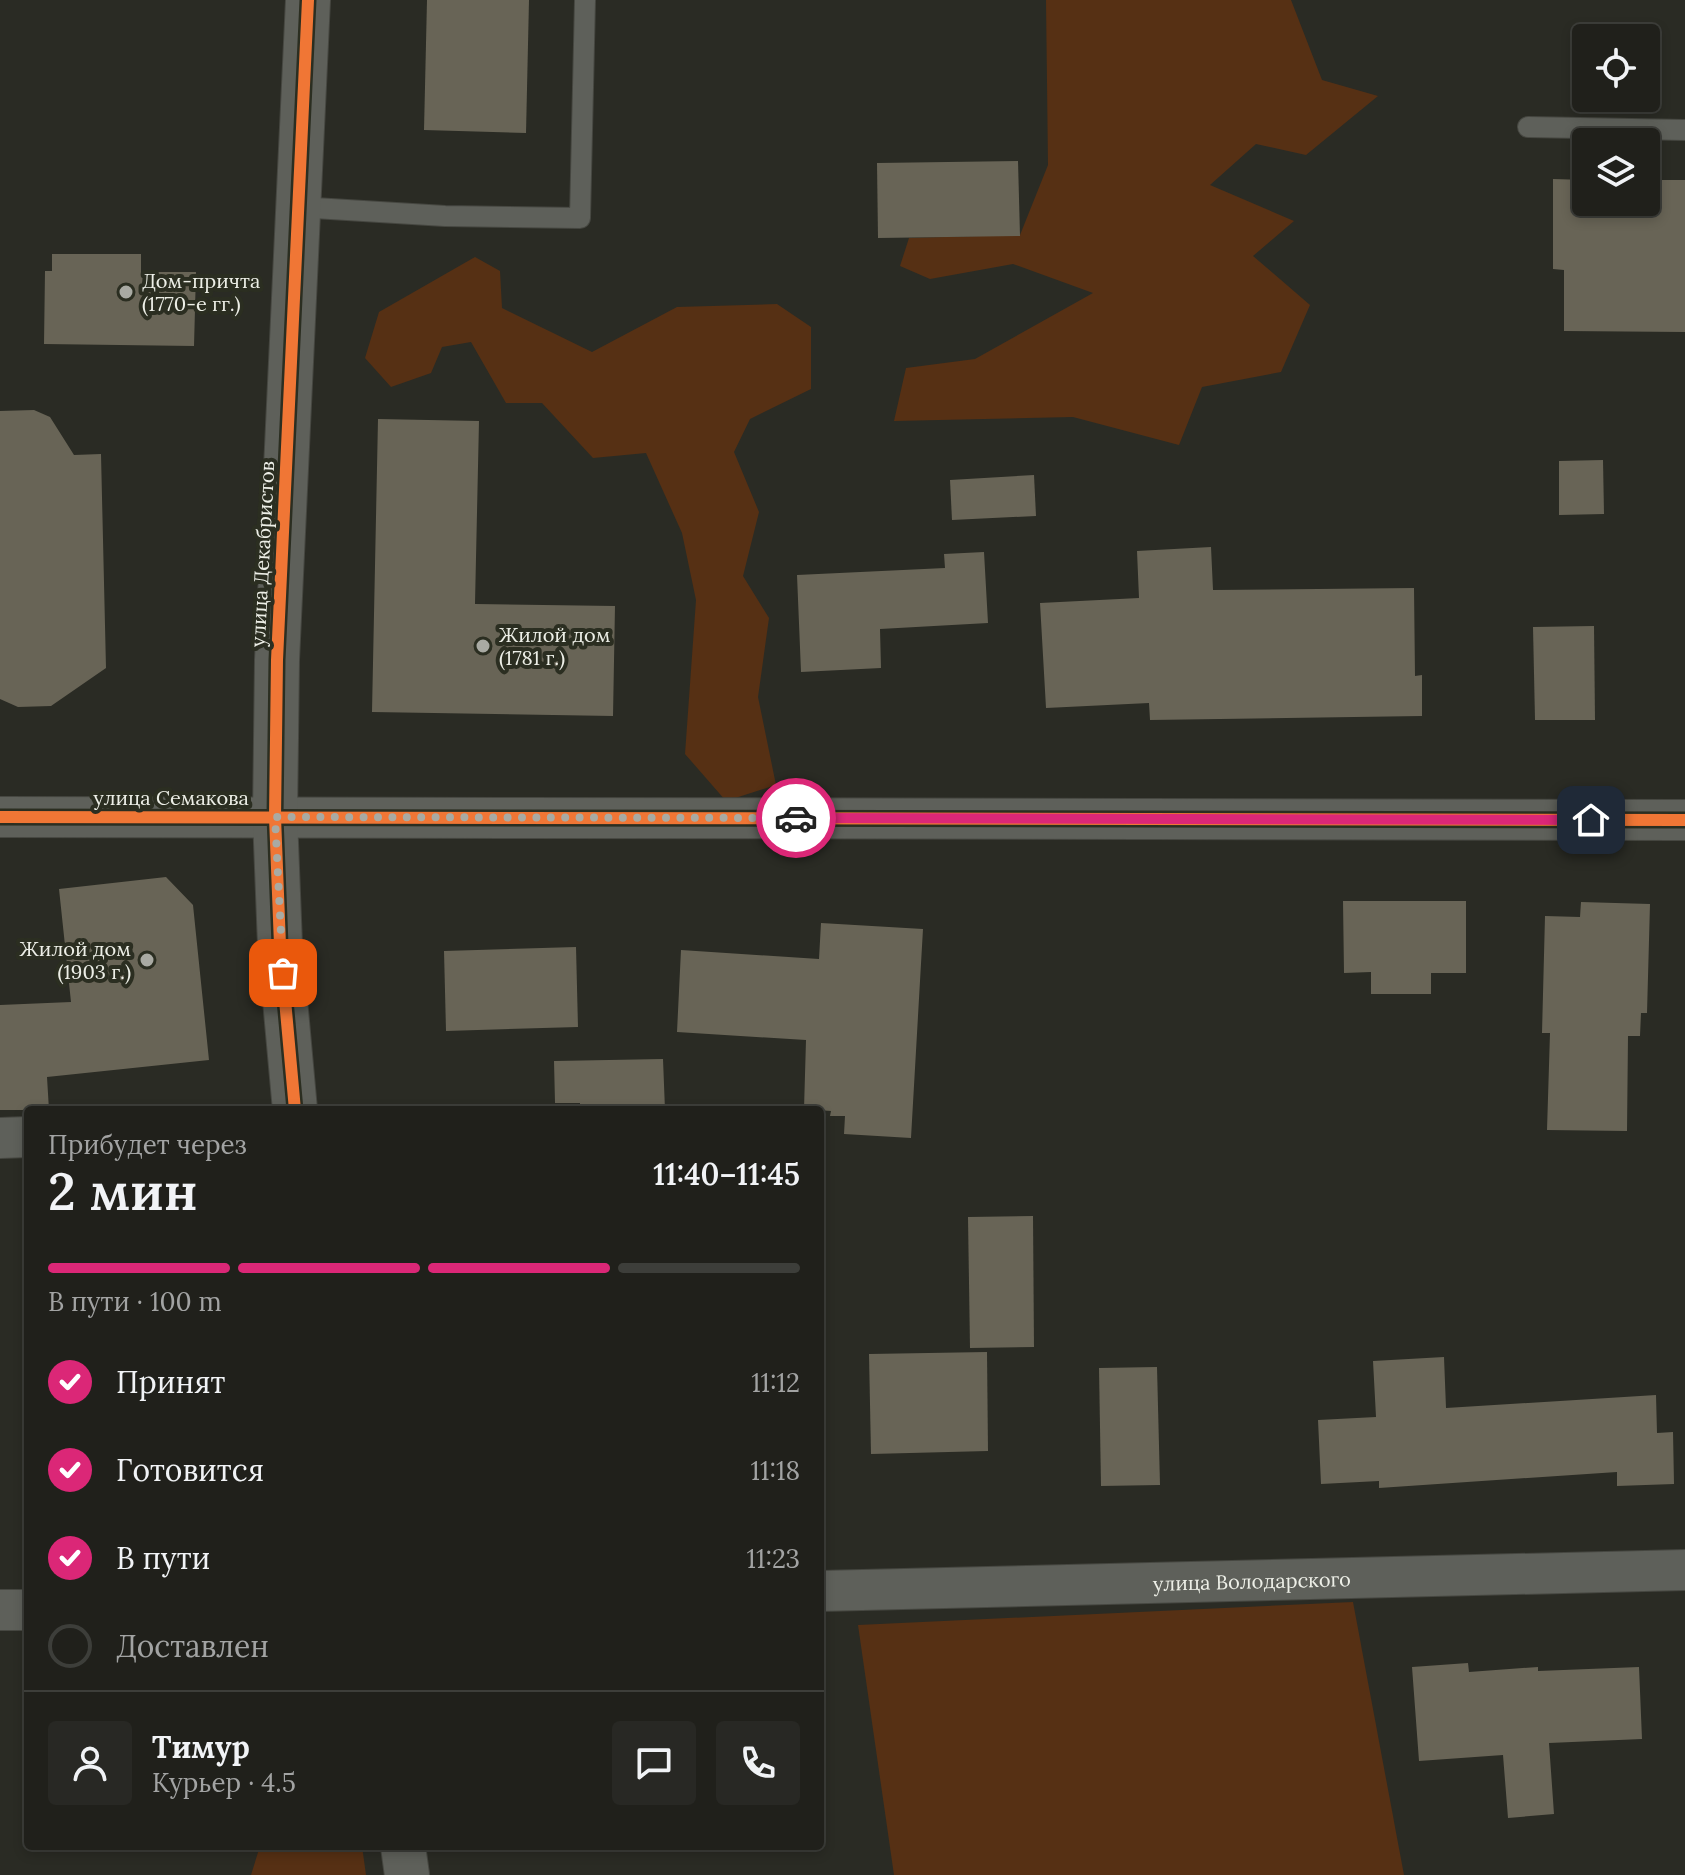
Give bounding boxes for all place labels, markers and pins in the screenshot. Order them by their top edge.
place label: Дом-причта (1770-е гг.) [142,268,260,317]
marker: Дом-причта (1770-е гг.) [117,283,135,301]
place label: Жилой дом (1781 г.) [499,622,611,671]
marker: Жилой дом (1781 г.) [474,637,492,655]
pin [1557,786,1625,854]
place label: Жилой дом (1903 г.) [20,936,131,985]
pin [249,939,317,1007]
marker: Жилой дом (1903 г.) [138,951,156,969]

